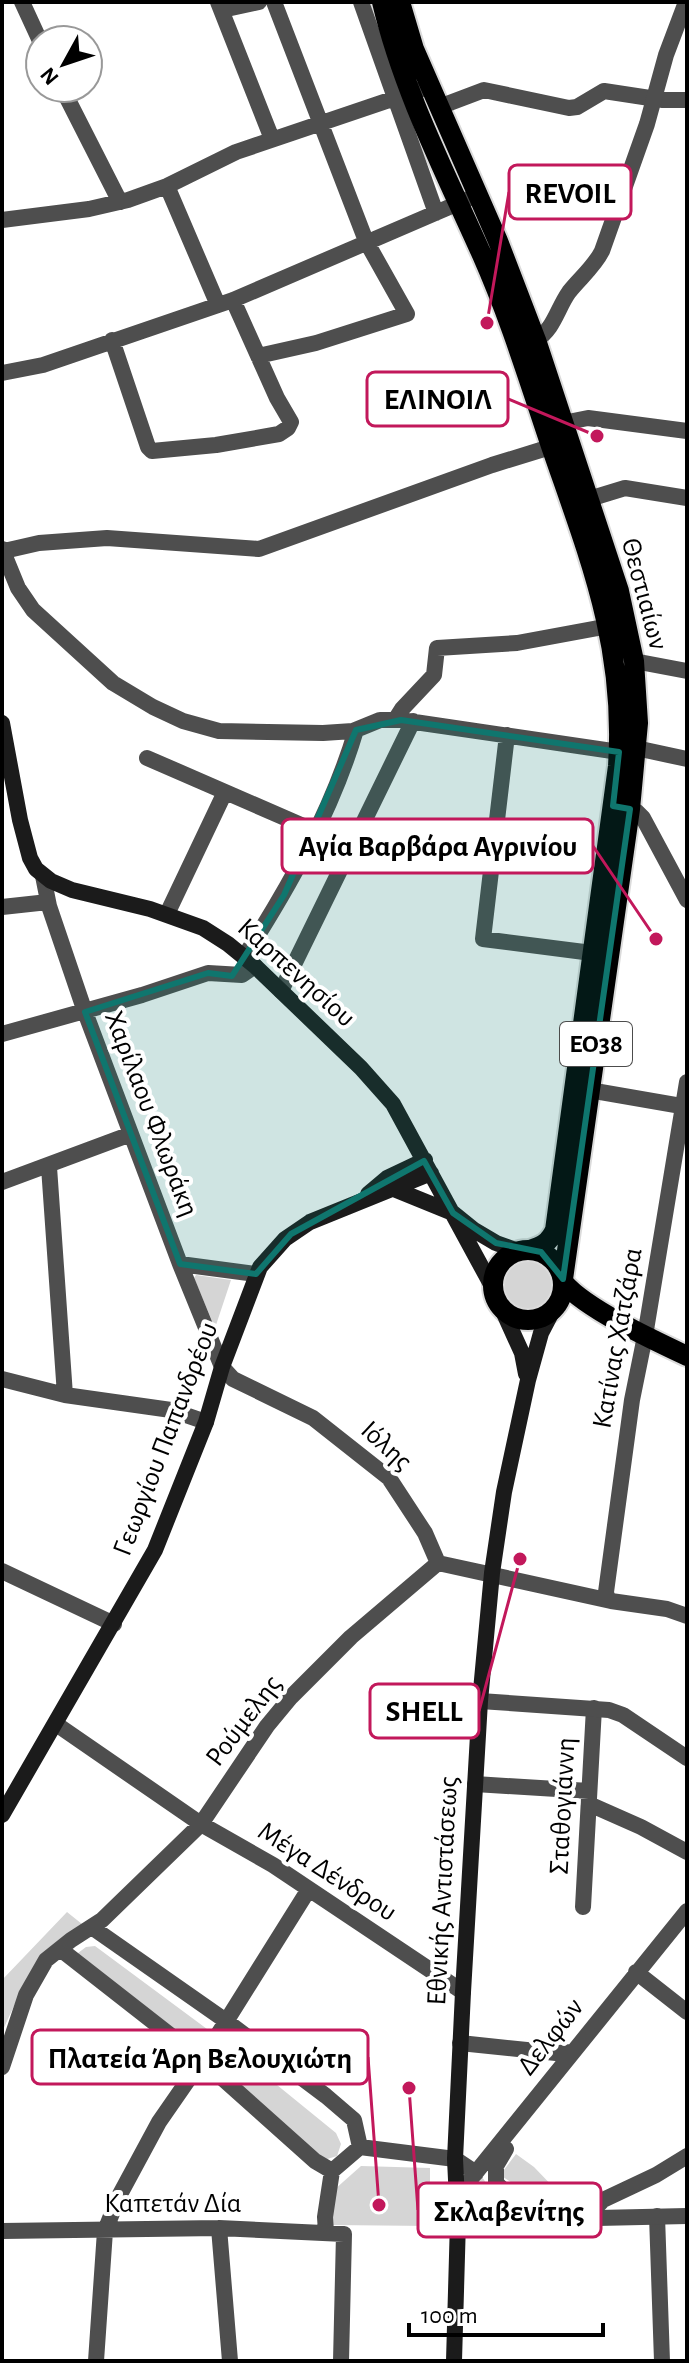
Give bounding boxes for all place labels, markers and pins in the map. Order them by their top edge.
callout: REVOIL [509,165,631,219]
callout: ΕΛΙΝΟΙΛ [367,372,508,426]
callout: Αγία Βαρβάρα Αγρινίου [282,819,593,873]
callout: SHELL [370,1684,479,1738]
callout: Πλατεία Άρη Βελουχιώτη [32,2030,368,2084]
callout: Σκλαβενίτης [418,2183,601,2237]

